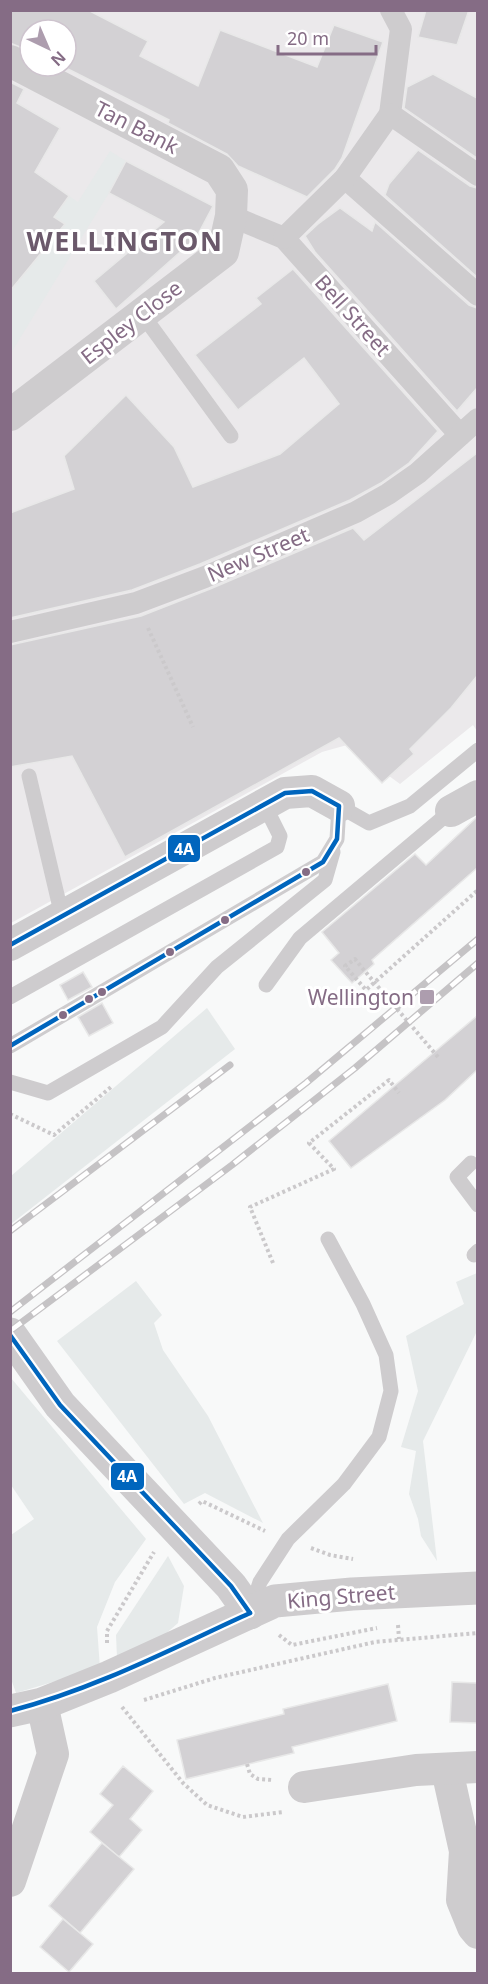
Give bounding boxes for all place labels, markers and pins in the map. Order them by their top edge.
unlabelled marker [300,866,312,878]
unlabelled marker [219,914,231,926]
unlabelled marker [164,946,176,958]
place label: Wellington [308,983,414,1011]
unlabelled marker [96,986,108,998]
marker: Wellington [418,988,436,1006]
unlabelled marker [83,993,95,1005]
unlabelled marker [57,1009,69,1021]

